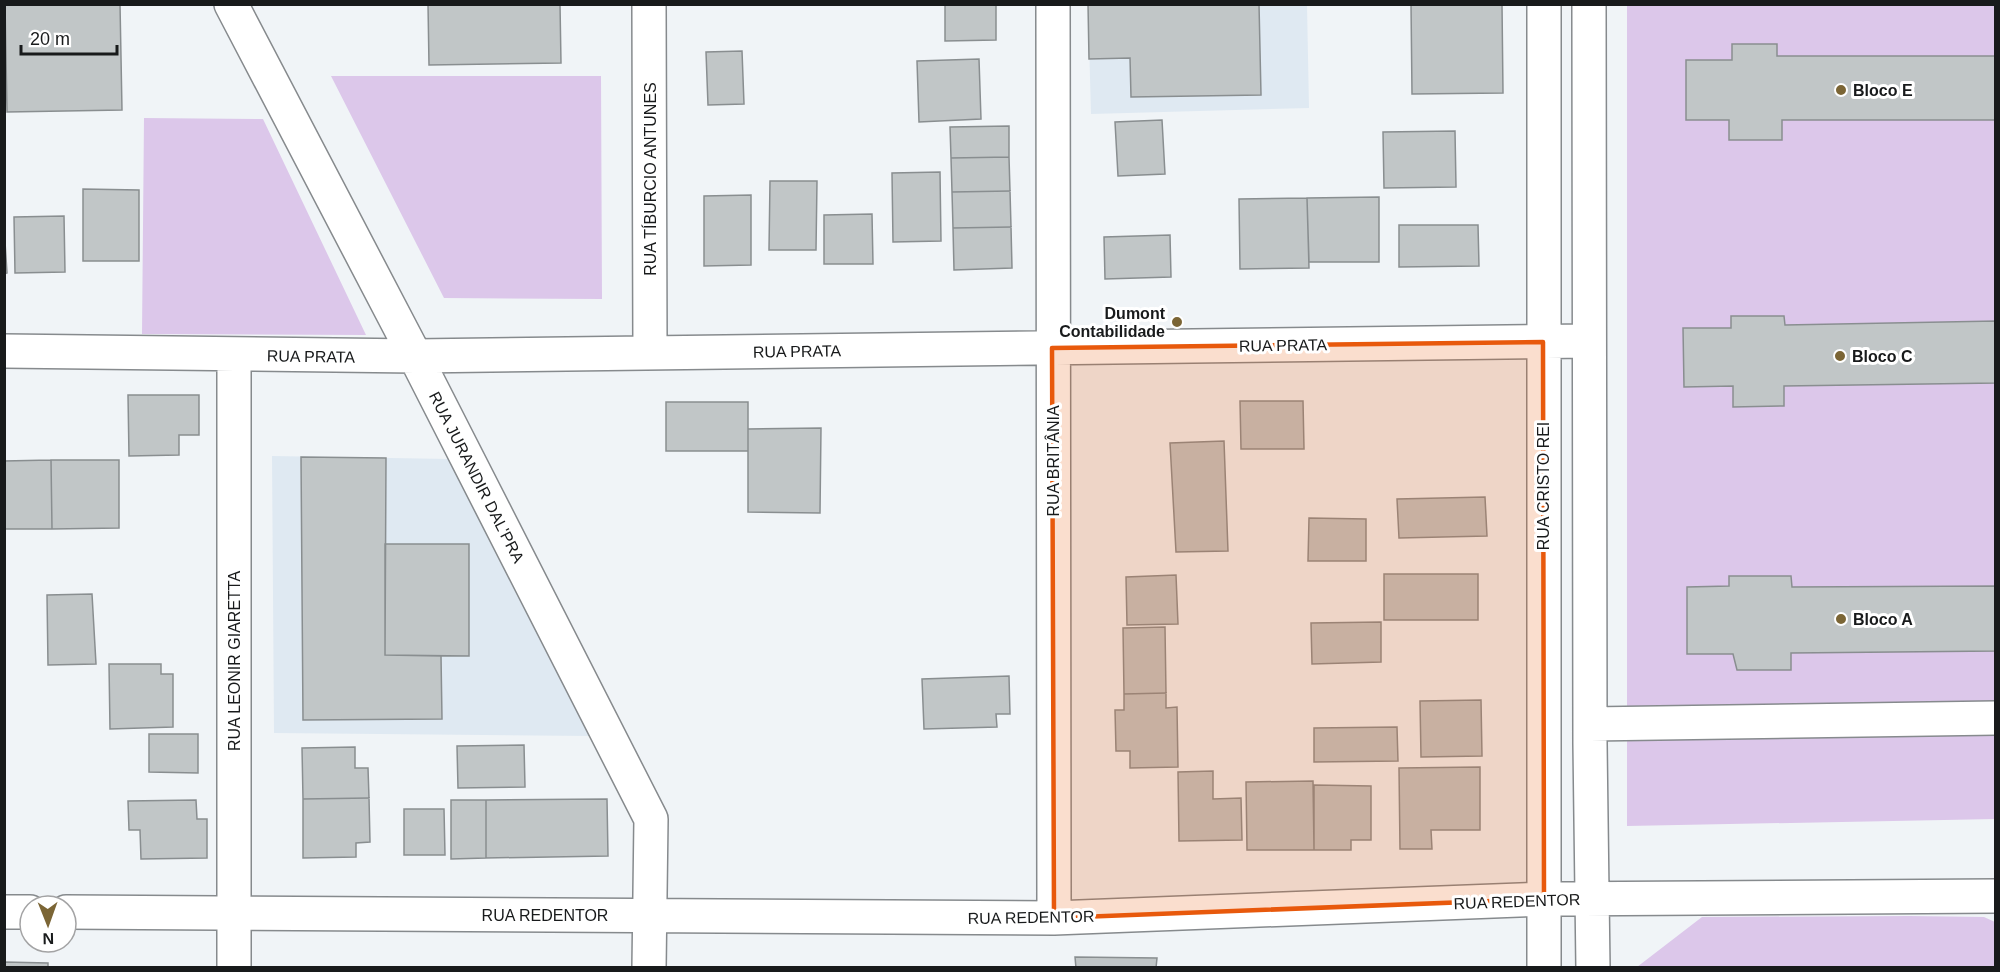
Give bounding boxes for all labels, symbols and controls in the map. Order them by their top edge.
scale bar [21,18,117,56]
text: 20 m [30,29,70,49]
street label: RUA TÍBURCIO ANTUNES [641,82,659,276]
place label: Bloco E [1853,82,1913,99]
marker: Bloco E [1834,83,1848,97]
place label: Dumont Contabilidade [1059,305,1166,340]
marker: Dumont Contabilidade [1170,315,1184,329]
street label: RUA PRATA [1239,336,1328,355]
street label: RUA PRATA [753,342,842,361]
street label: RUA PRATA [267,347,356,366]
place label: Bloco C [1852,348,1913,365]
marker: Bloco C [1833,349,1847,363]
street label: RUA JURANDIR DAL'PRA [426,389,527,566]
street label: RUA BRITÂNIA [1044,405,1062,517]
street label: RUA CRISTO REI [1535,422,1552,550]
street label: RUA LEONIR GIARETTA [226,571,243,751]
place label: Bloco A [1853,611,1913,628]
marker: Bloco A [1834,612,1848,626]
street label: RUA REDENTOR [1453,891,1581,912]
north arrow [18,894,78,954]
street label: RUA REDENTOR [482,907,608,924]
street label: RUA REDENTOR [967,908,1095,927]
text: N [42,930,54,947]

